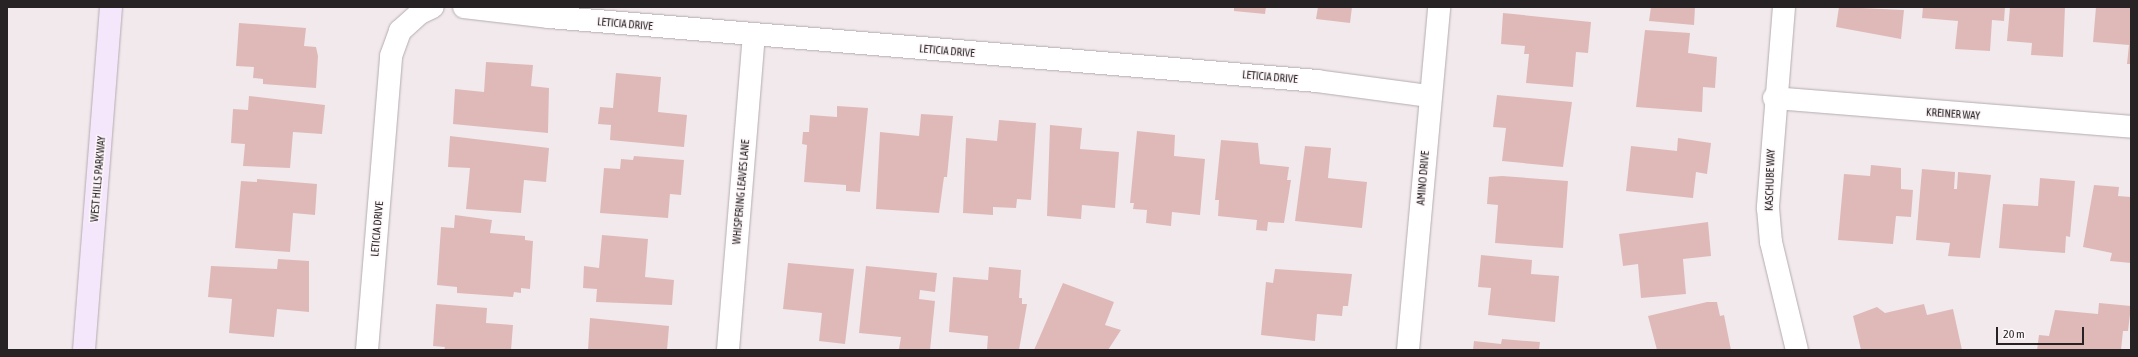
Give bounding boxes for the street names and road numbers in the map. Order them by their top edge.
street label: LETICIA DRIVE [597,15,653,33]
street label: LETICIA DRIVE [919,42,975,60]
street label: LETICIA DRIVE [1242,68,1298,86]
street label: KREINER WAY [1926,106,1980,122]
street label: WEST HILLS PARKWAY [88,136,108,222]
street label: WHISPERING LEAVES LANE [730,139,752,245]
street label: KASCHUBE WAY [1762,149,1778,211]
street label: AMINO DRIVE [1414,150,1432,206]
street label: LETICIA DRIVE [368,201,386,257]

